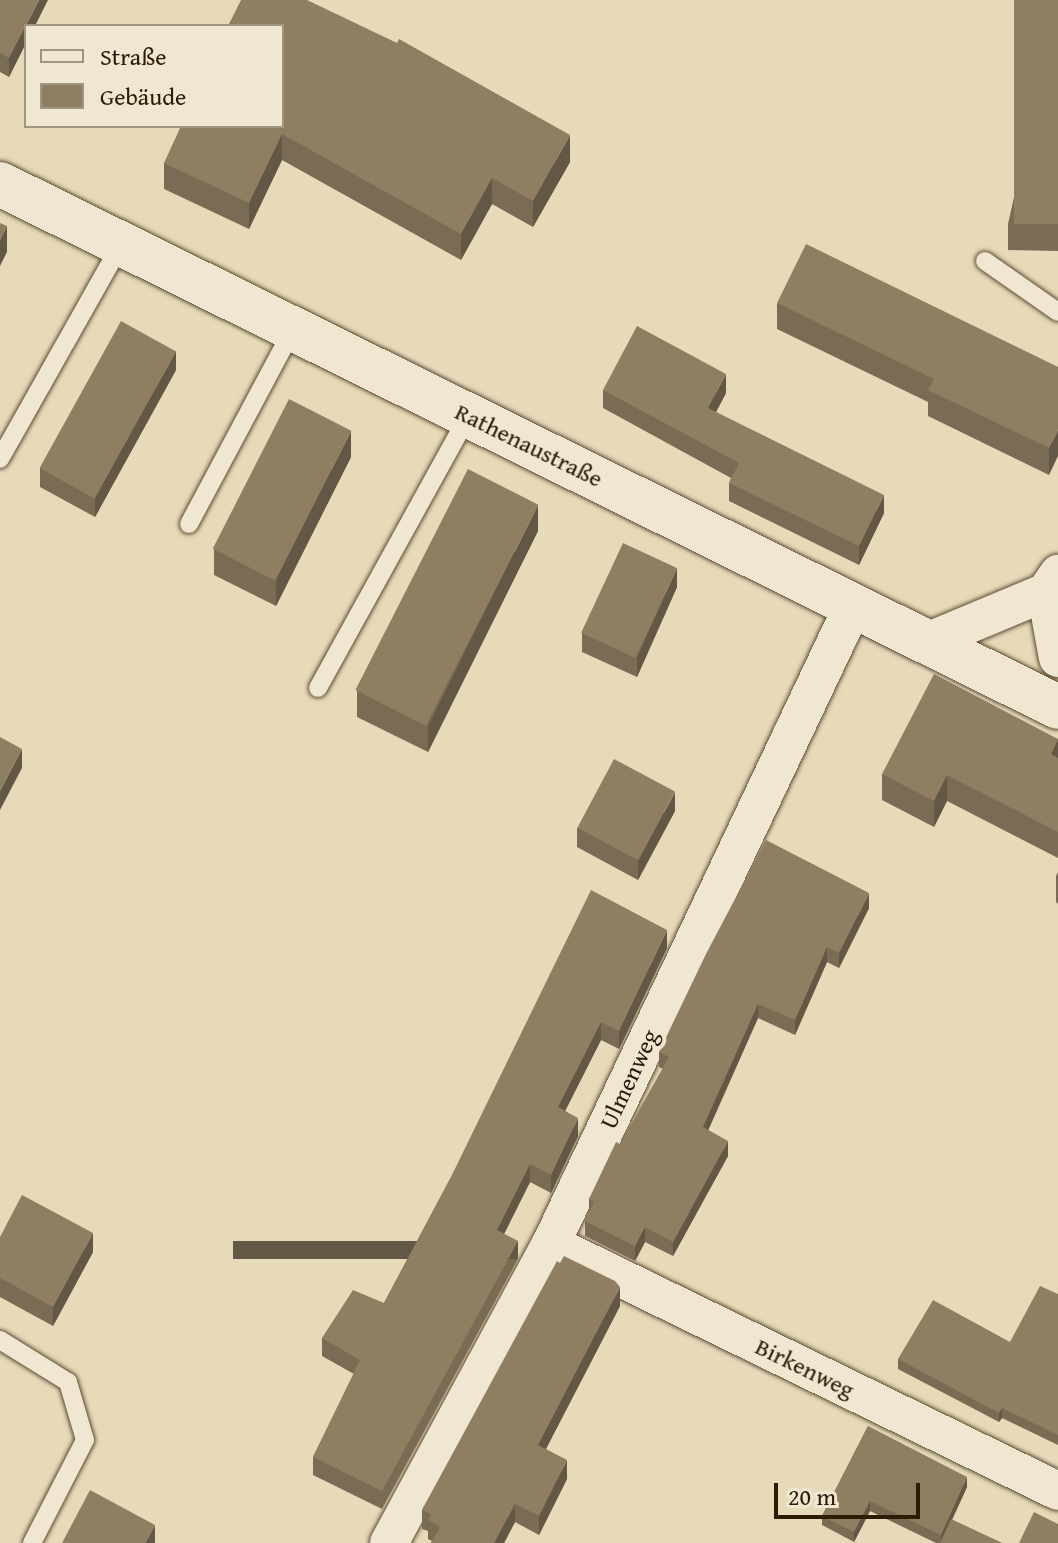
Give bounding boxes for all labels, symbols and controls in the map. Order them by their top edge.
legend [24,24,284,128]
text: Straße [100,39,167,74]
text: Gebäude [100,79,186,114]
street label: Rathenaustraße [451,397,607,493]
street label: Ulmenweg [593,1025,665,1133]
street label: Birkenweg [751,1332,859,1404]
scale bar [778,1467,924,1517]
text: 20 m [788,1479,836,1514]

